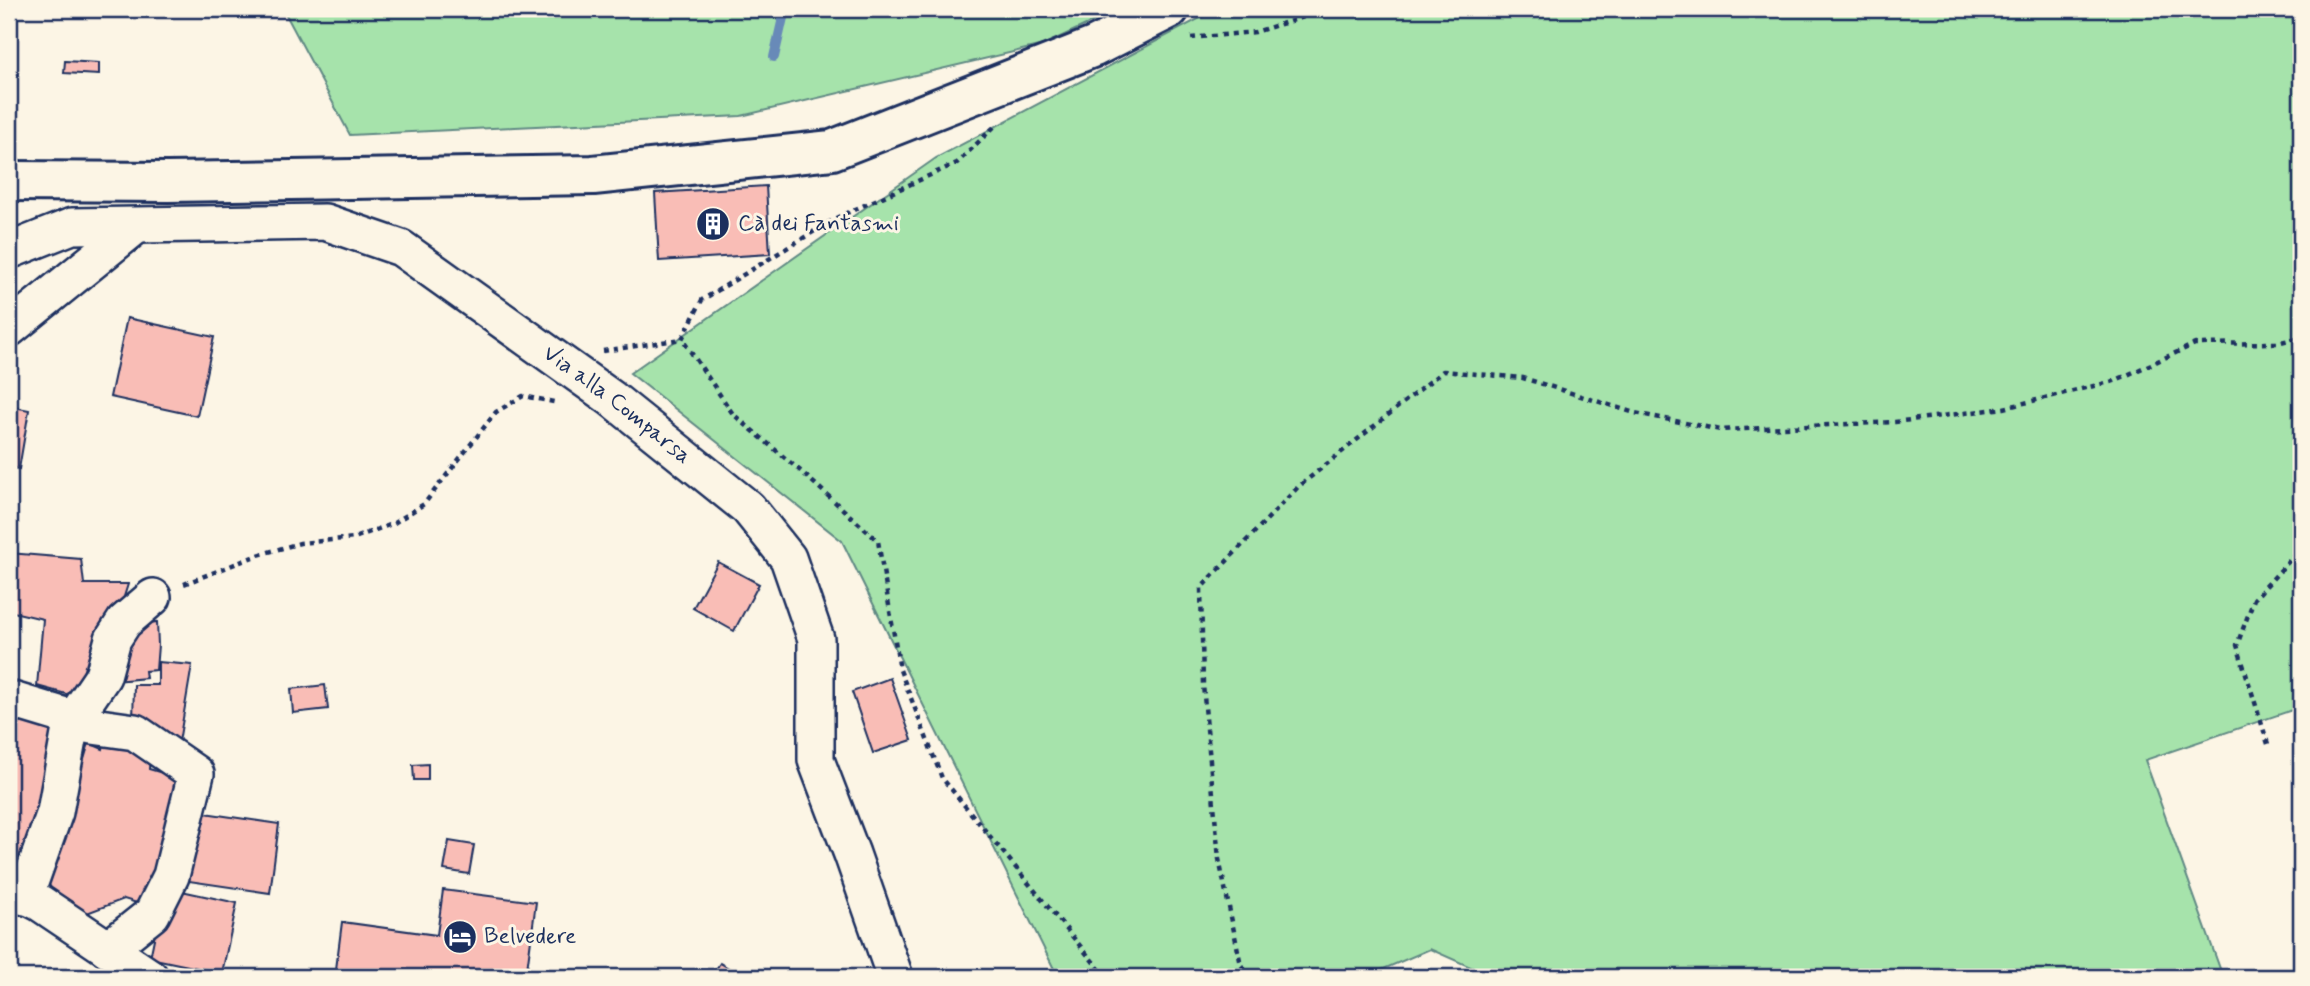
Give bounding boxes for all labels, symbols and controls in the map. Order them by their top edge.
building icon: Cà dei Fantasmi [694,205,732,243]
place label: Cà dei Fantasmi [738,209,899,239]
street label: Via alla Comparsa [537,339,697,471]
hotel icon: Belvedere [441,918,479,956]
place label: Belvedere [484,922,576,952]

